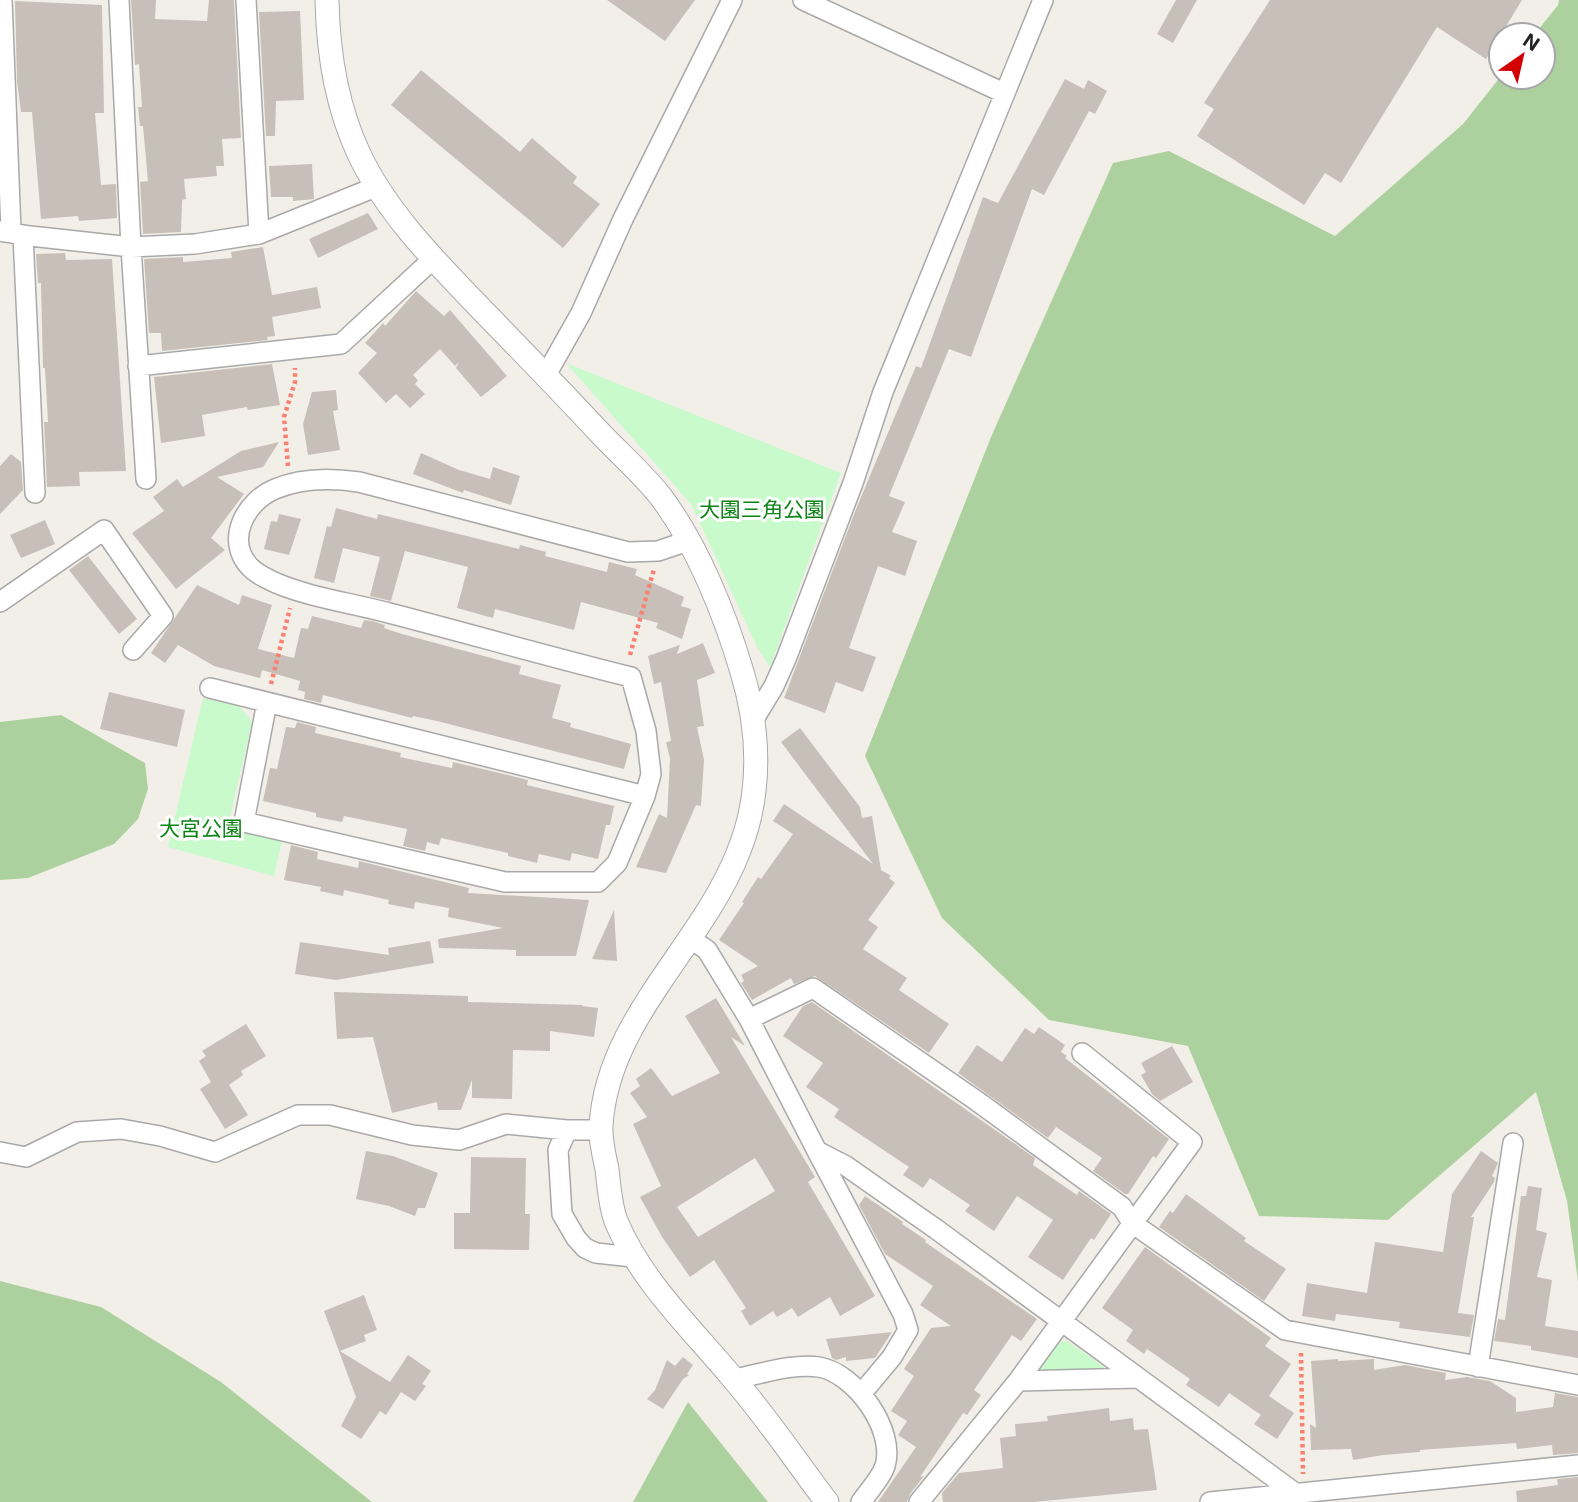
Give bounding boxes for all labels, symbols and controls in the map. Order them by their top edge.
north arrow [1487,21,1557,91]
text: N [1519,29,1544,56]
park label: 大園三角公園 [699,497,825,522]
park label: 大宮公園 [159,816,243,841]

